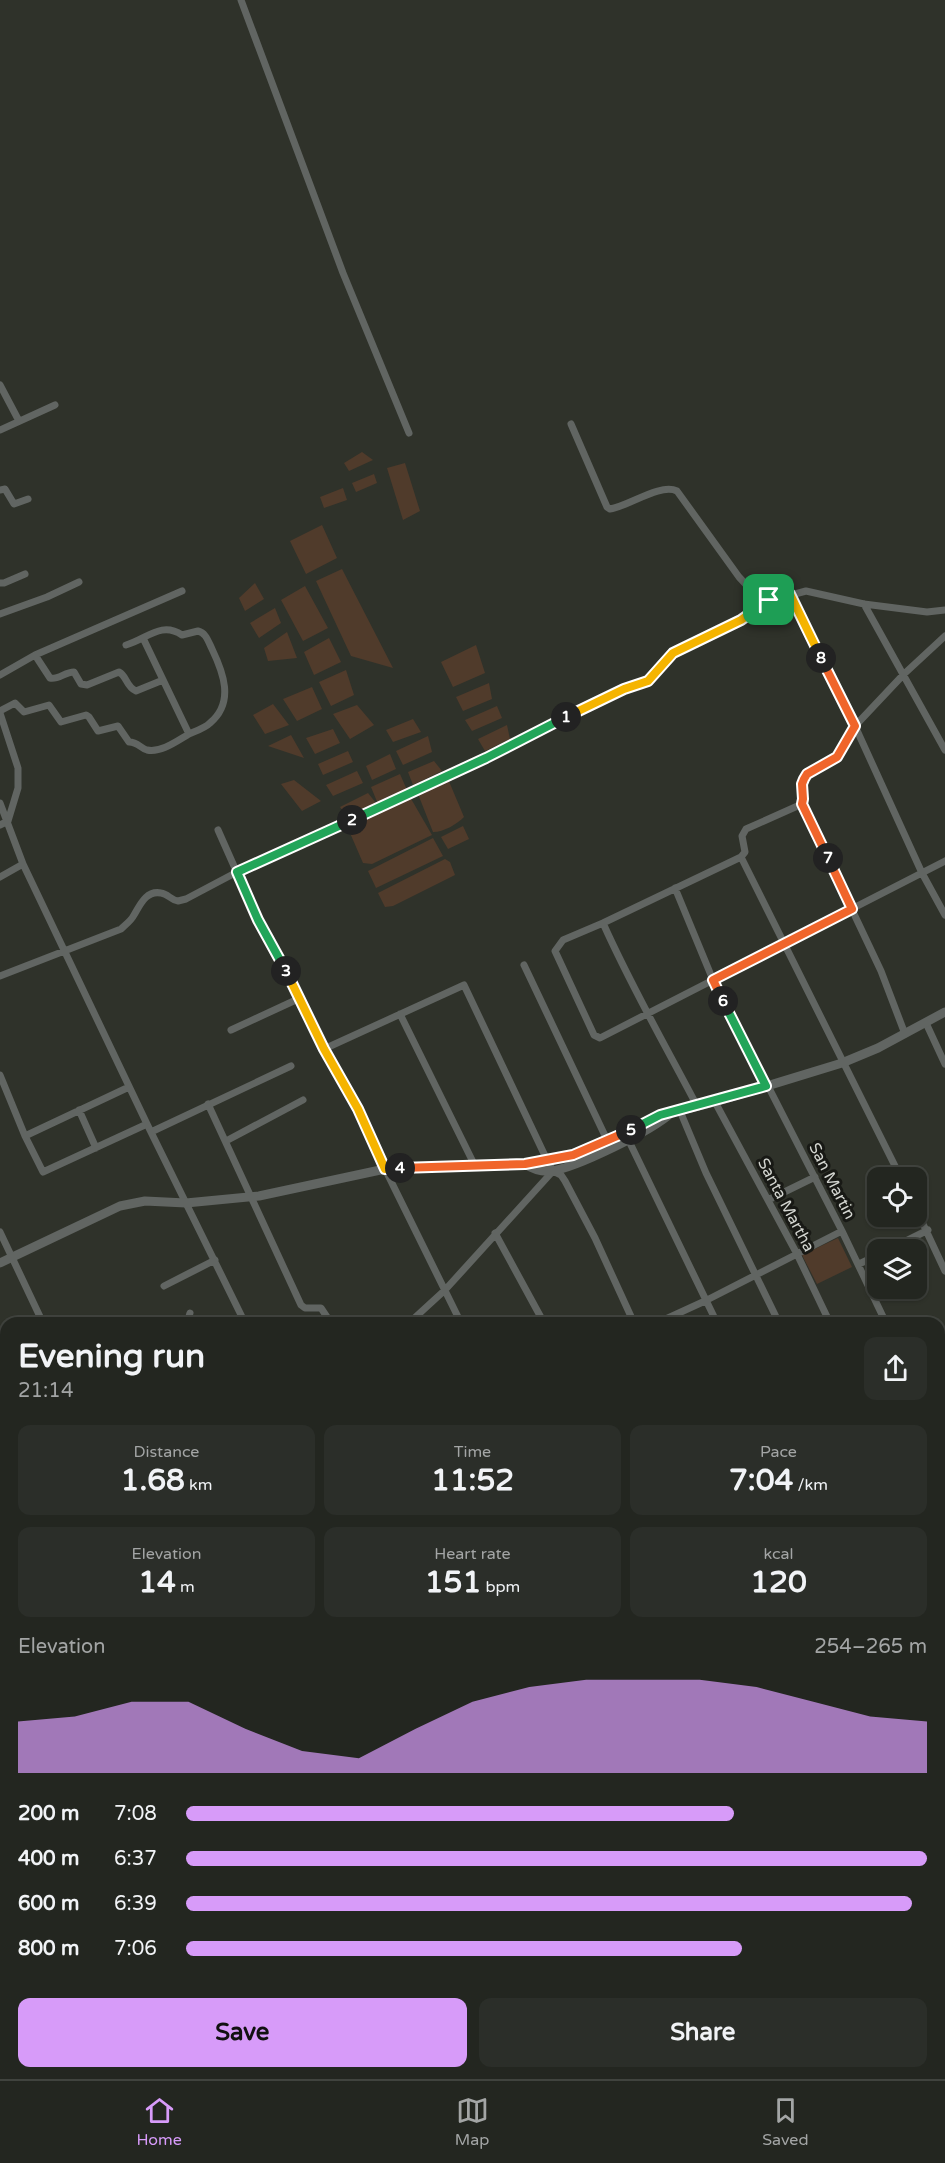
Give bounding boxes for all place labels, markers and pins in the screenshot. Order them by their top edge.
pin [743,574,794,625]
pin: 8 [806,643,836,673]
pin: 1 [551,702,581,732]
pin: 2 [337,805,367,835]
pin: 7 [813,843,843,873]
pin: 3 [271,956,301,986]
pin: 6 [708,986,738,1016]
pin: 5 [616,1115,646,1145]
pin: 4 [385,1153,415,1183]

